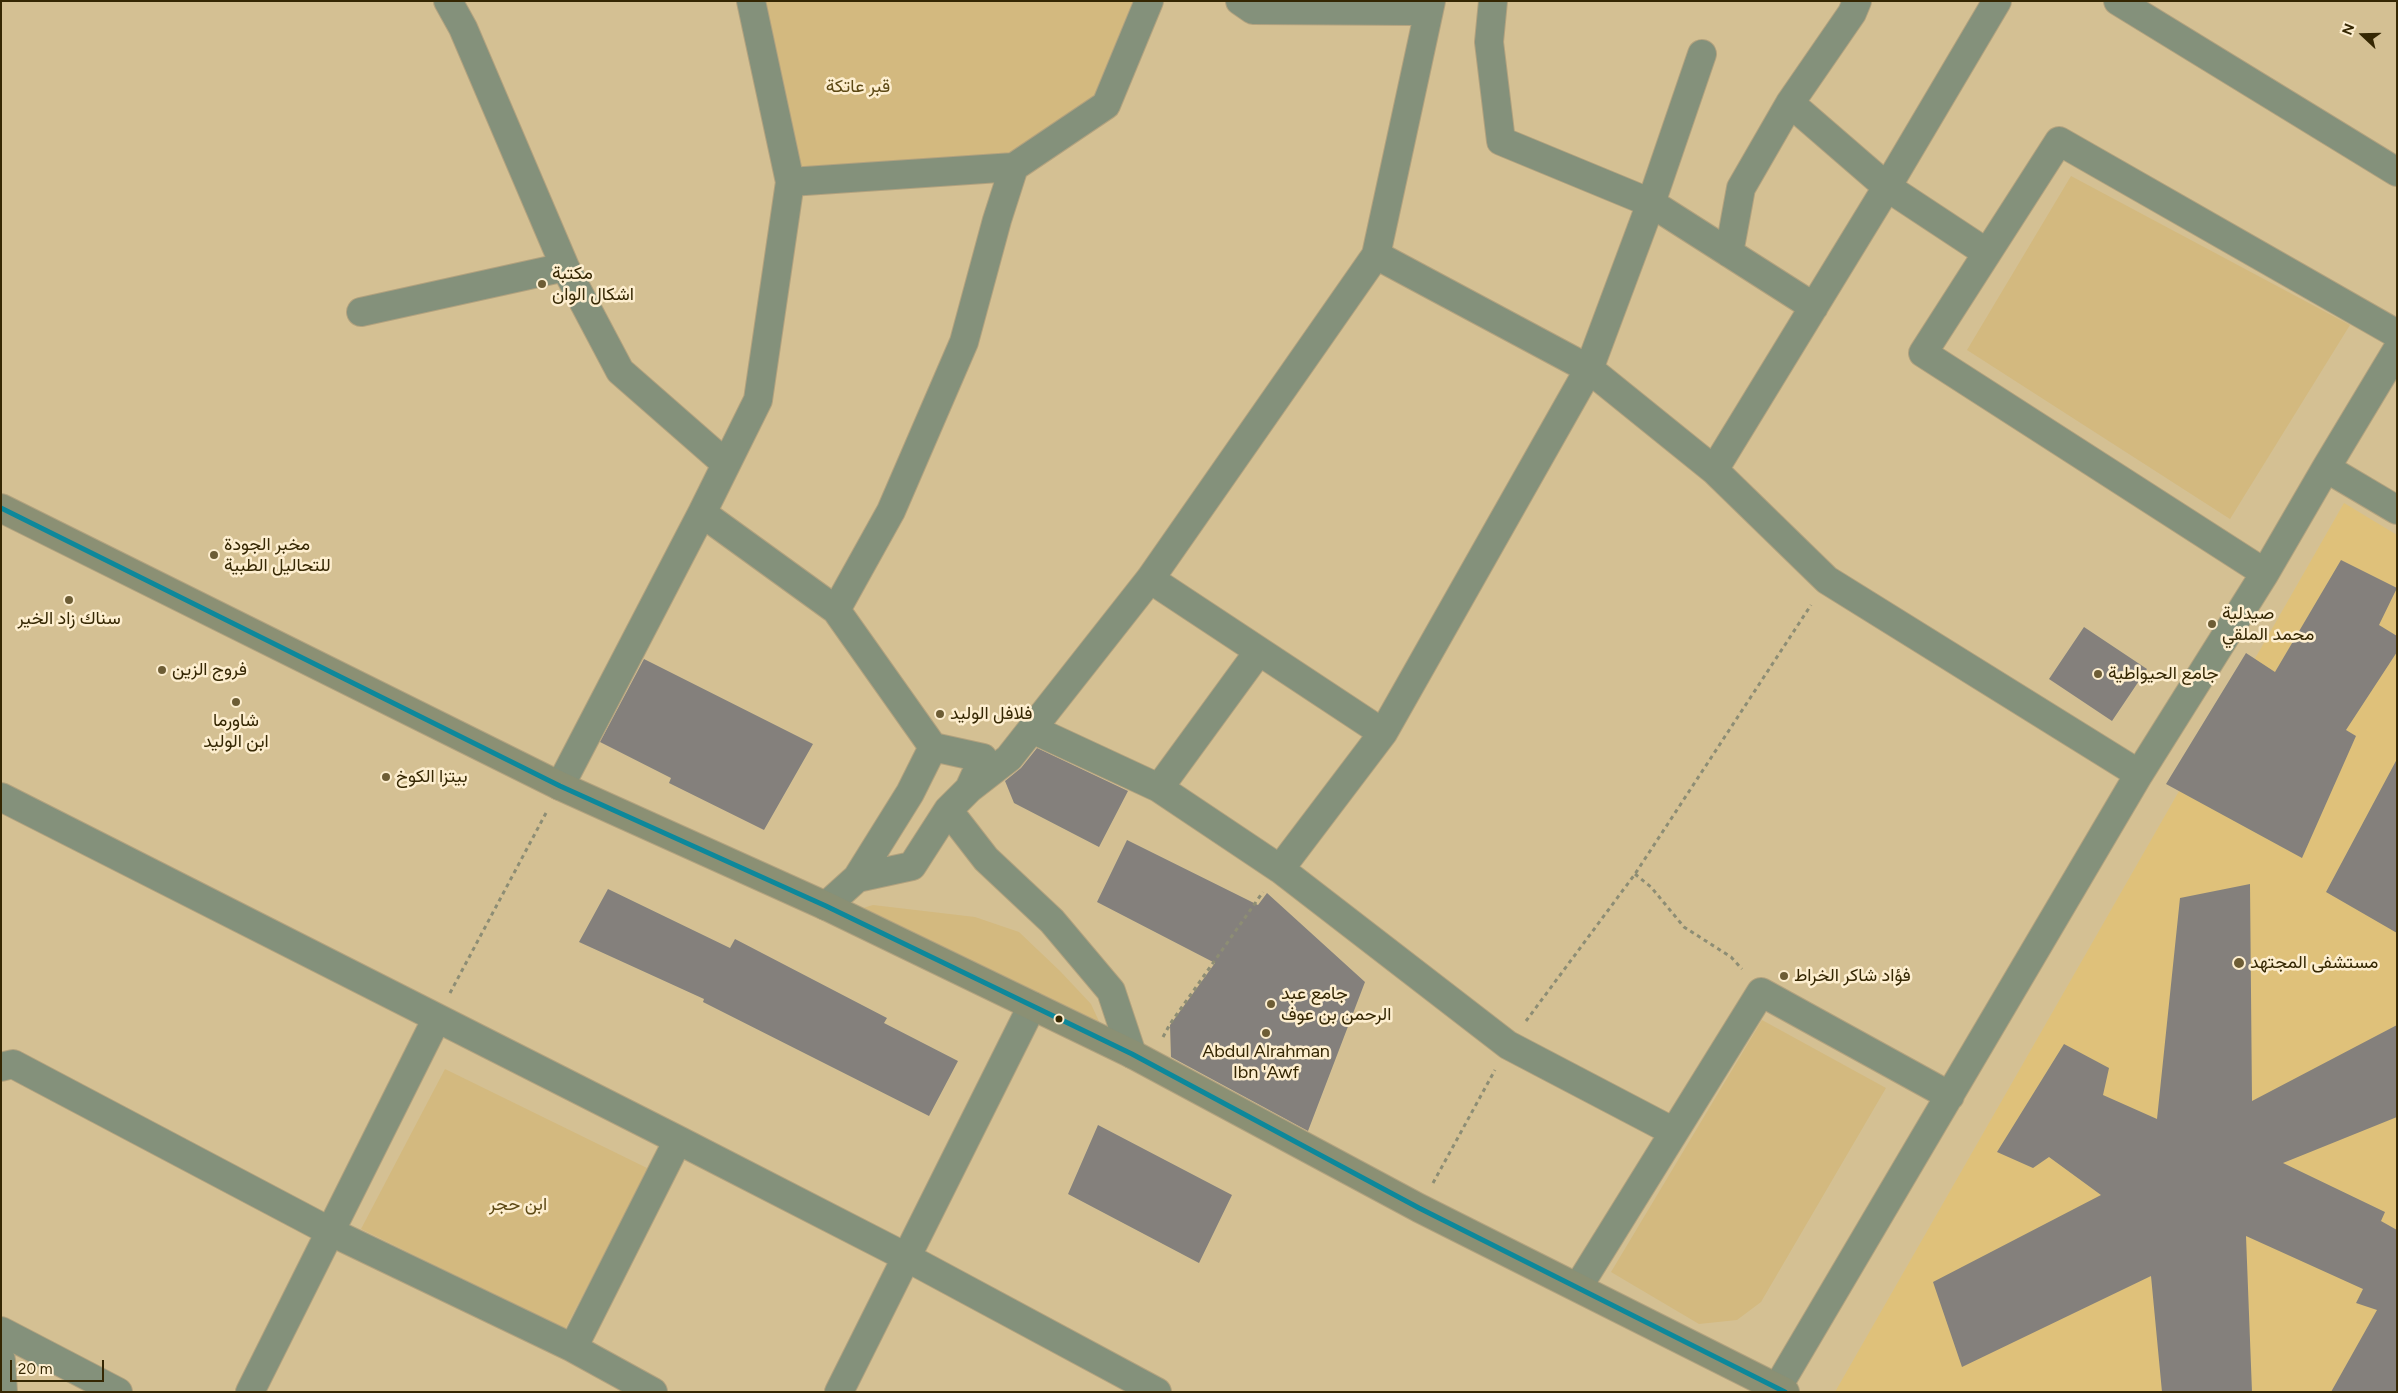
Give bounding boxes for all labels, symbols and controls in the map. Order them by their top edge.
north arrow [2338,10,2388,60]
text: N [2339,21,2358,38]
park label: قبر عاتكة [826,76,890,98]
place label: مكتبة اشكال الوان [552,263,634,306]
marker: مكتبة اشكال الوان [536,278,548,290]
place label: مخبر الجودة للتحاليل الطبية [224,534,331,576]
marker: مخبر الجودة للتحاليل الطبية [208,549,220,561]
marker: سناك زاد الخير [63,594,75,606]
place label: صيدلية محمد الملقي [2222,603,2314,646]
place label: سناك زاد الخير [17,608,121,630]
marker: صيدلية محمد الملقي [2206,618,2218,630]
place label: فروج الزين [172,659,247,681]
place label: جامع الحيواطية [2108,663,2219,685]
marker: فروج الزين [156,664,168,676]
marker: جامع الحيواطية [2092,668,2104,680]
marker: شاورما ابن الوليد [230,696,242,708]
place label: فلافل الوليد [950,703,1032,725]
marker: فلافل الوليد [934,708,946,720]
place label: شاورما ابن الوليد [203,710,269,752]
place label: بيتزا الكوخ [396,766,468,788]
marker: بيتزا الكوخ [380,771,392,783]
place label: مستشفى المجتهد [2250,952,2378,974]
marker: مستشفى المجتهد [2232,956,2246,970]
place label: فؤاد شاكر الخراط [1794,965,1911,987]
marker: فؤاد شاكر الخراط [1778,970,1790,982]
place label: جامع عبد الرحمن بن عوف [1281,983,1391,1026]
marker: جامع عبد الرحمن بن عوف [1265,998,1277,1010]
unlabelled marker [1054,1014,1064,1024]
marker: Abdul Alrahman Ibn 'Awf [1260,1027,1272,1039]
place label: Abdul Alrahman Ibn 'Awf [1202,1041,1330,1084]
park label: ابن حجر [489,1194,547,1216]
scale bar [12,1350,106,1382]
text: 20 m [18,1360,52,1378]

